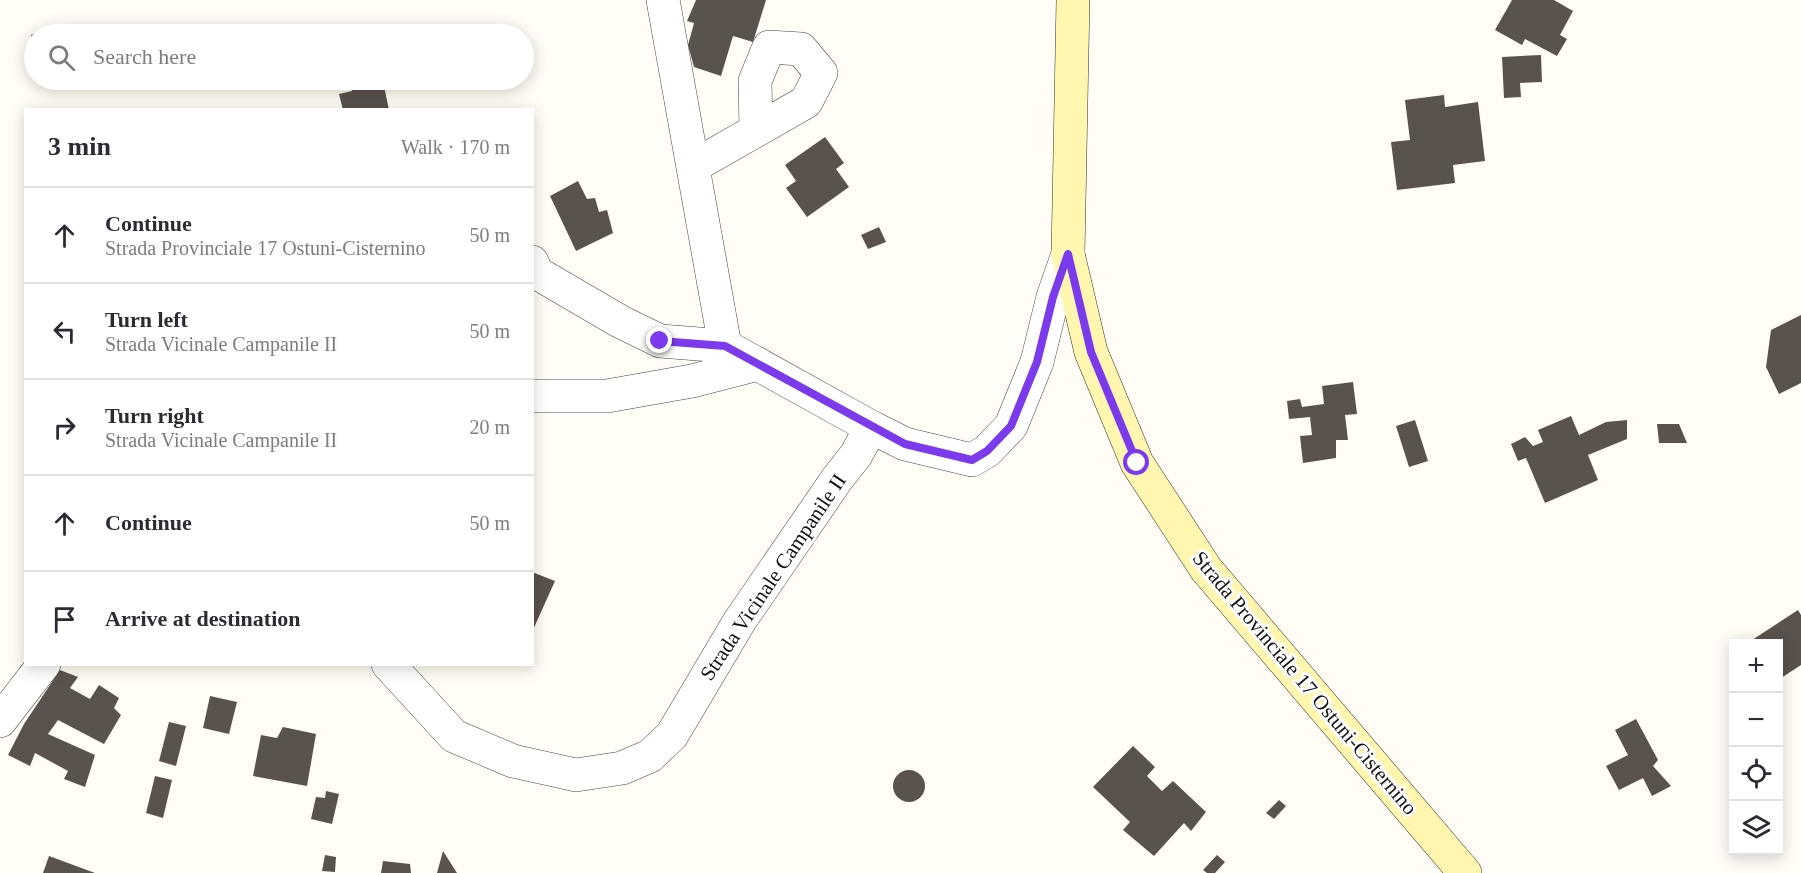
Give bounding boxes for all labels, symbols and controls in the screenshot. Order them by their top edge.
search box [24,24,534,90]
icon: search [45,41,78,74]
text: Search here [93,44,196,69]
text: 3 min [48,132,111,161]
text: Walk · 170 m [401,136,510,158]
text: Continue [105,211,192,236]
icon: ahead [48,219,81,252]
text: 50 m [469,224,510,246]
text: Strada Provinciale 17 Ostuni-Cisternino [105,237,426,259]
text: Turn left [105,307,188,332]
icon: left [48,315,81,348]
text: 50 m [469,320,510,342]
route end [646,327,672,353]
text: Strada Vicinale Campanile II [105,333,337,355]
text: Turn right [105,403,204,428]
icon: right [48,411,81,444]
text: 20 m [469,416,510,438]
text: Strada Vicinale Campanile II [105,429,337,451]
route start [1123,449,1149,475]
street label: Strada Vicinale Campanile II [695,469,851,685]
icon: ahead [48,507,81,540]
text: Continue [105,510,192,535]
text: 50 m [469,512,510,534]
street label: Strada Provinciale 17 Ostuni-Cisternino [1188,546,1422,820]
icon: arrive [48,603,81,636]
text: Arrive at destination [105,606,301,631]
map controls [1729,639,1783,855]
button: + [1729,639,1783,693]
button: − [1729,693,1783,747]
button: locate [1729,747,1783,801]
button: layers [1729,801,1783,855]

